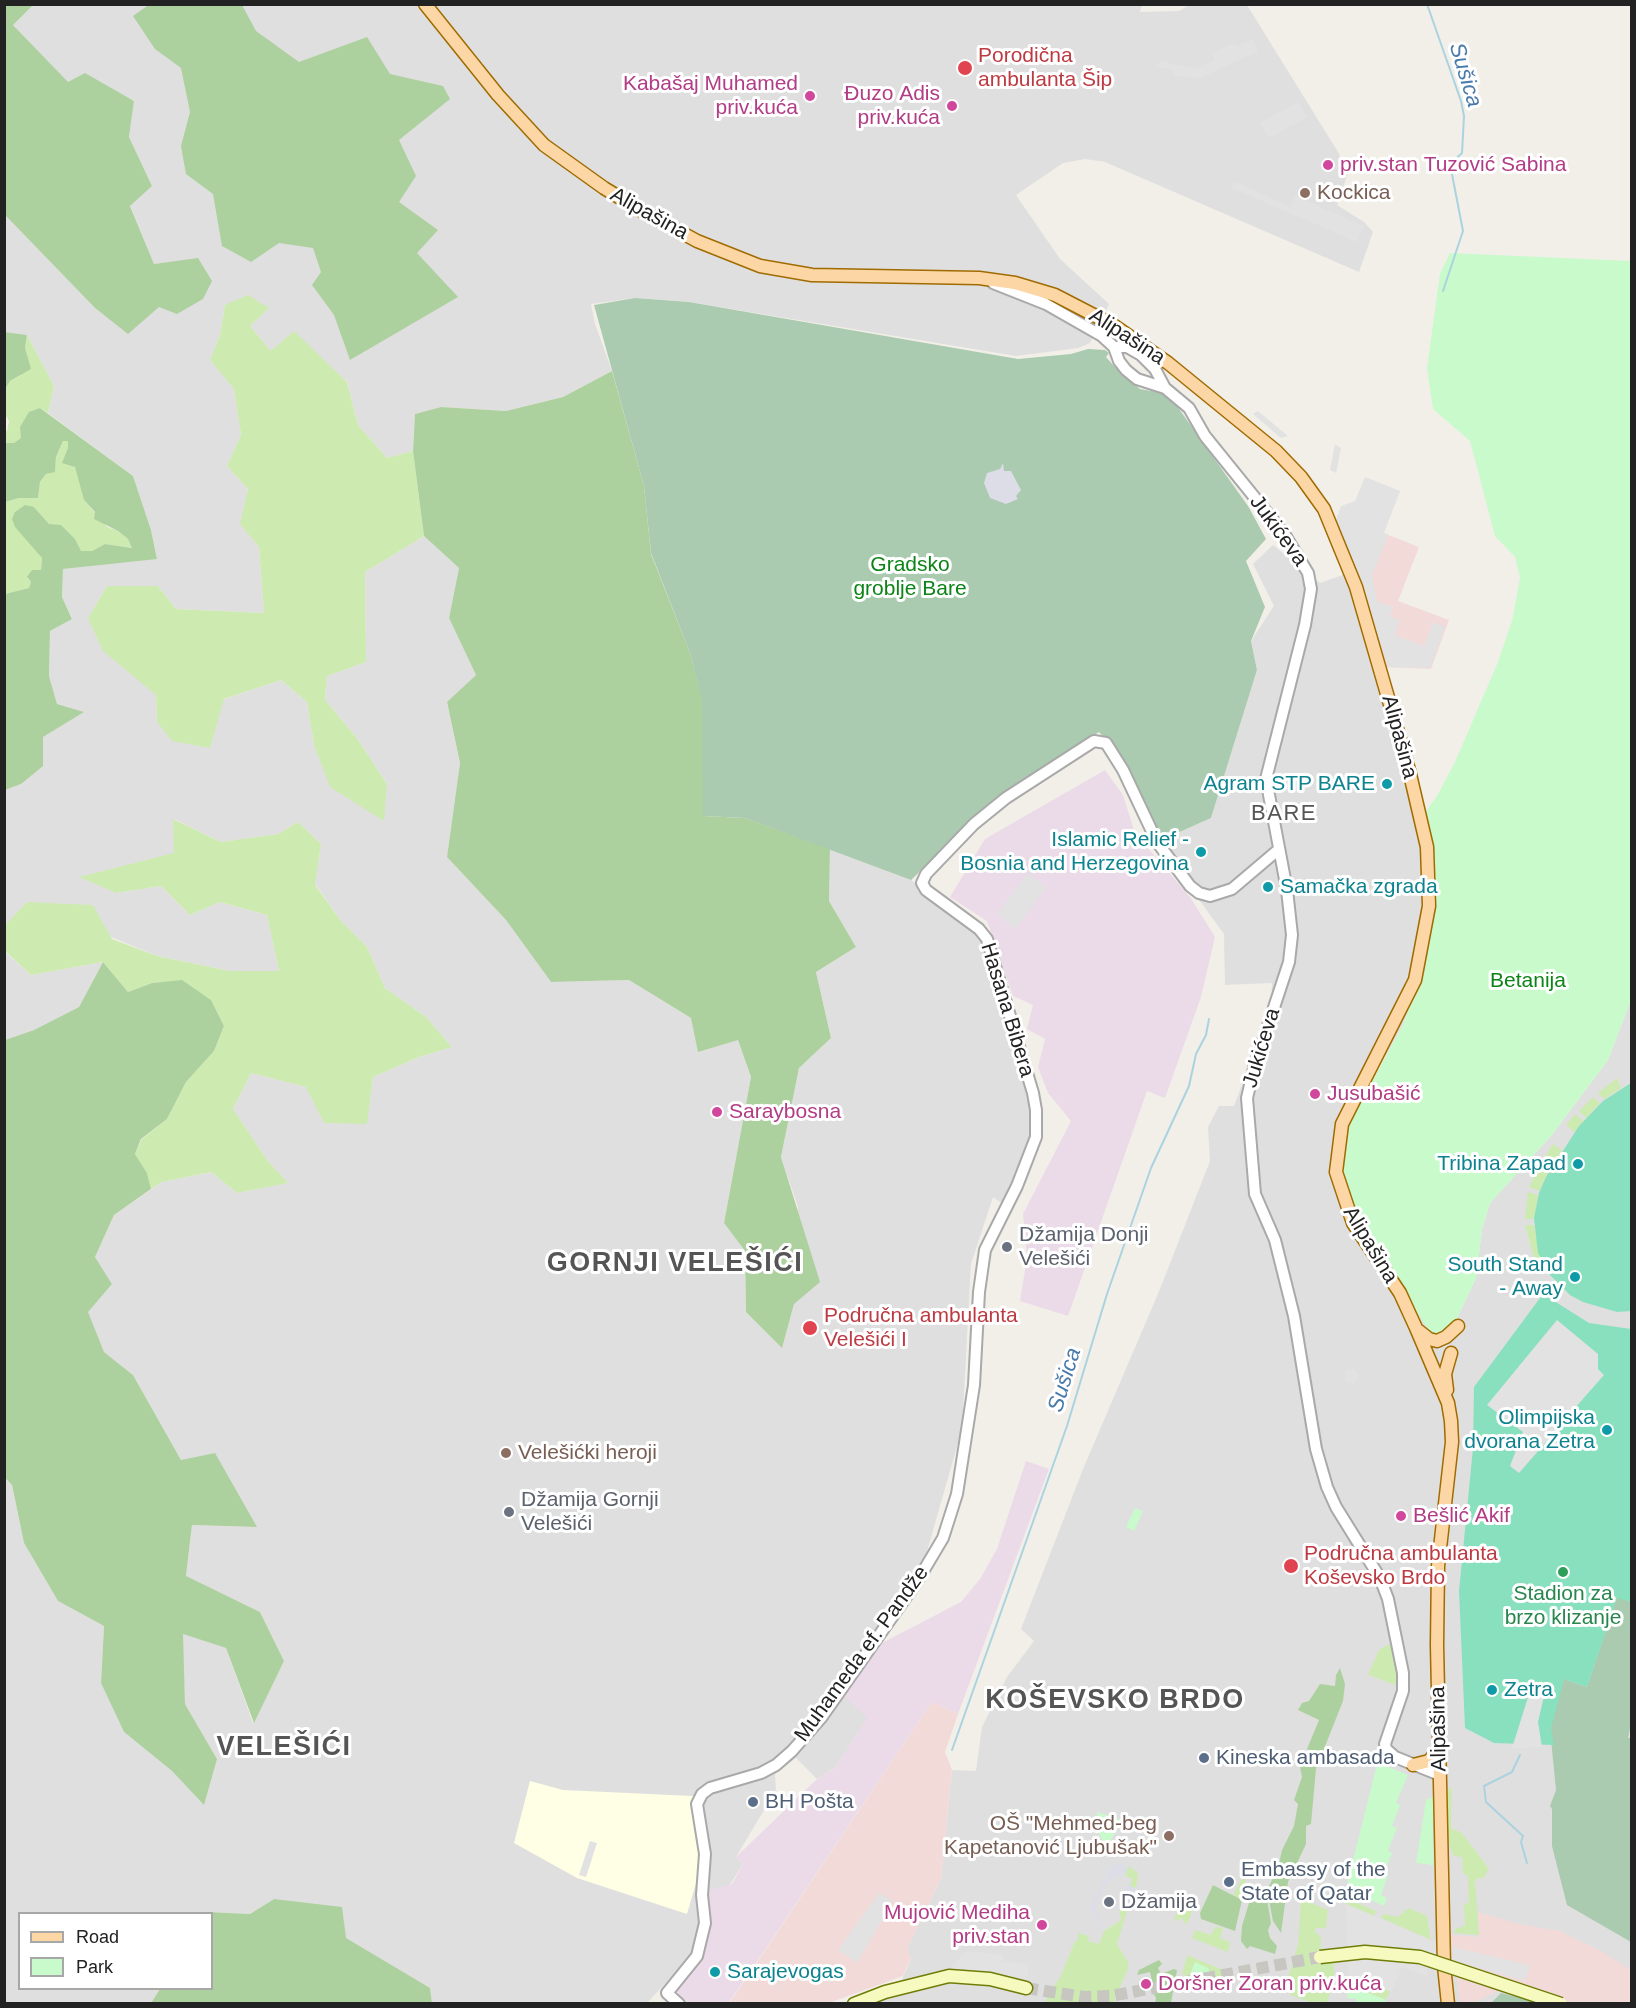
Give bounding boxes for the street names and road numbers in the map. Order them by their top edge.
street label: Alipašina [606,182,692,246]
street label: Alipašina [1084,303,1170,371]
street label: Jukićeva [1244,491,1312,571]
street label: Alipašina [1376,693,1422,781]
street label: Hasana Bibera [975,940,1039,1080]
street label: Jukićeva [1238,1005,1286,1091]
street label: Alipašina [1337,1202,1403,1288]
street label: Muhameda ef. Pandže [790,1561,934,1747]
street label: Alipašina [1426,1686,1452,1772]

